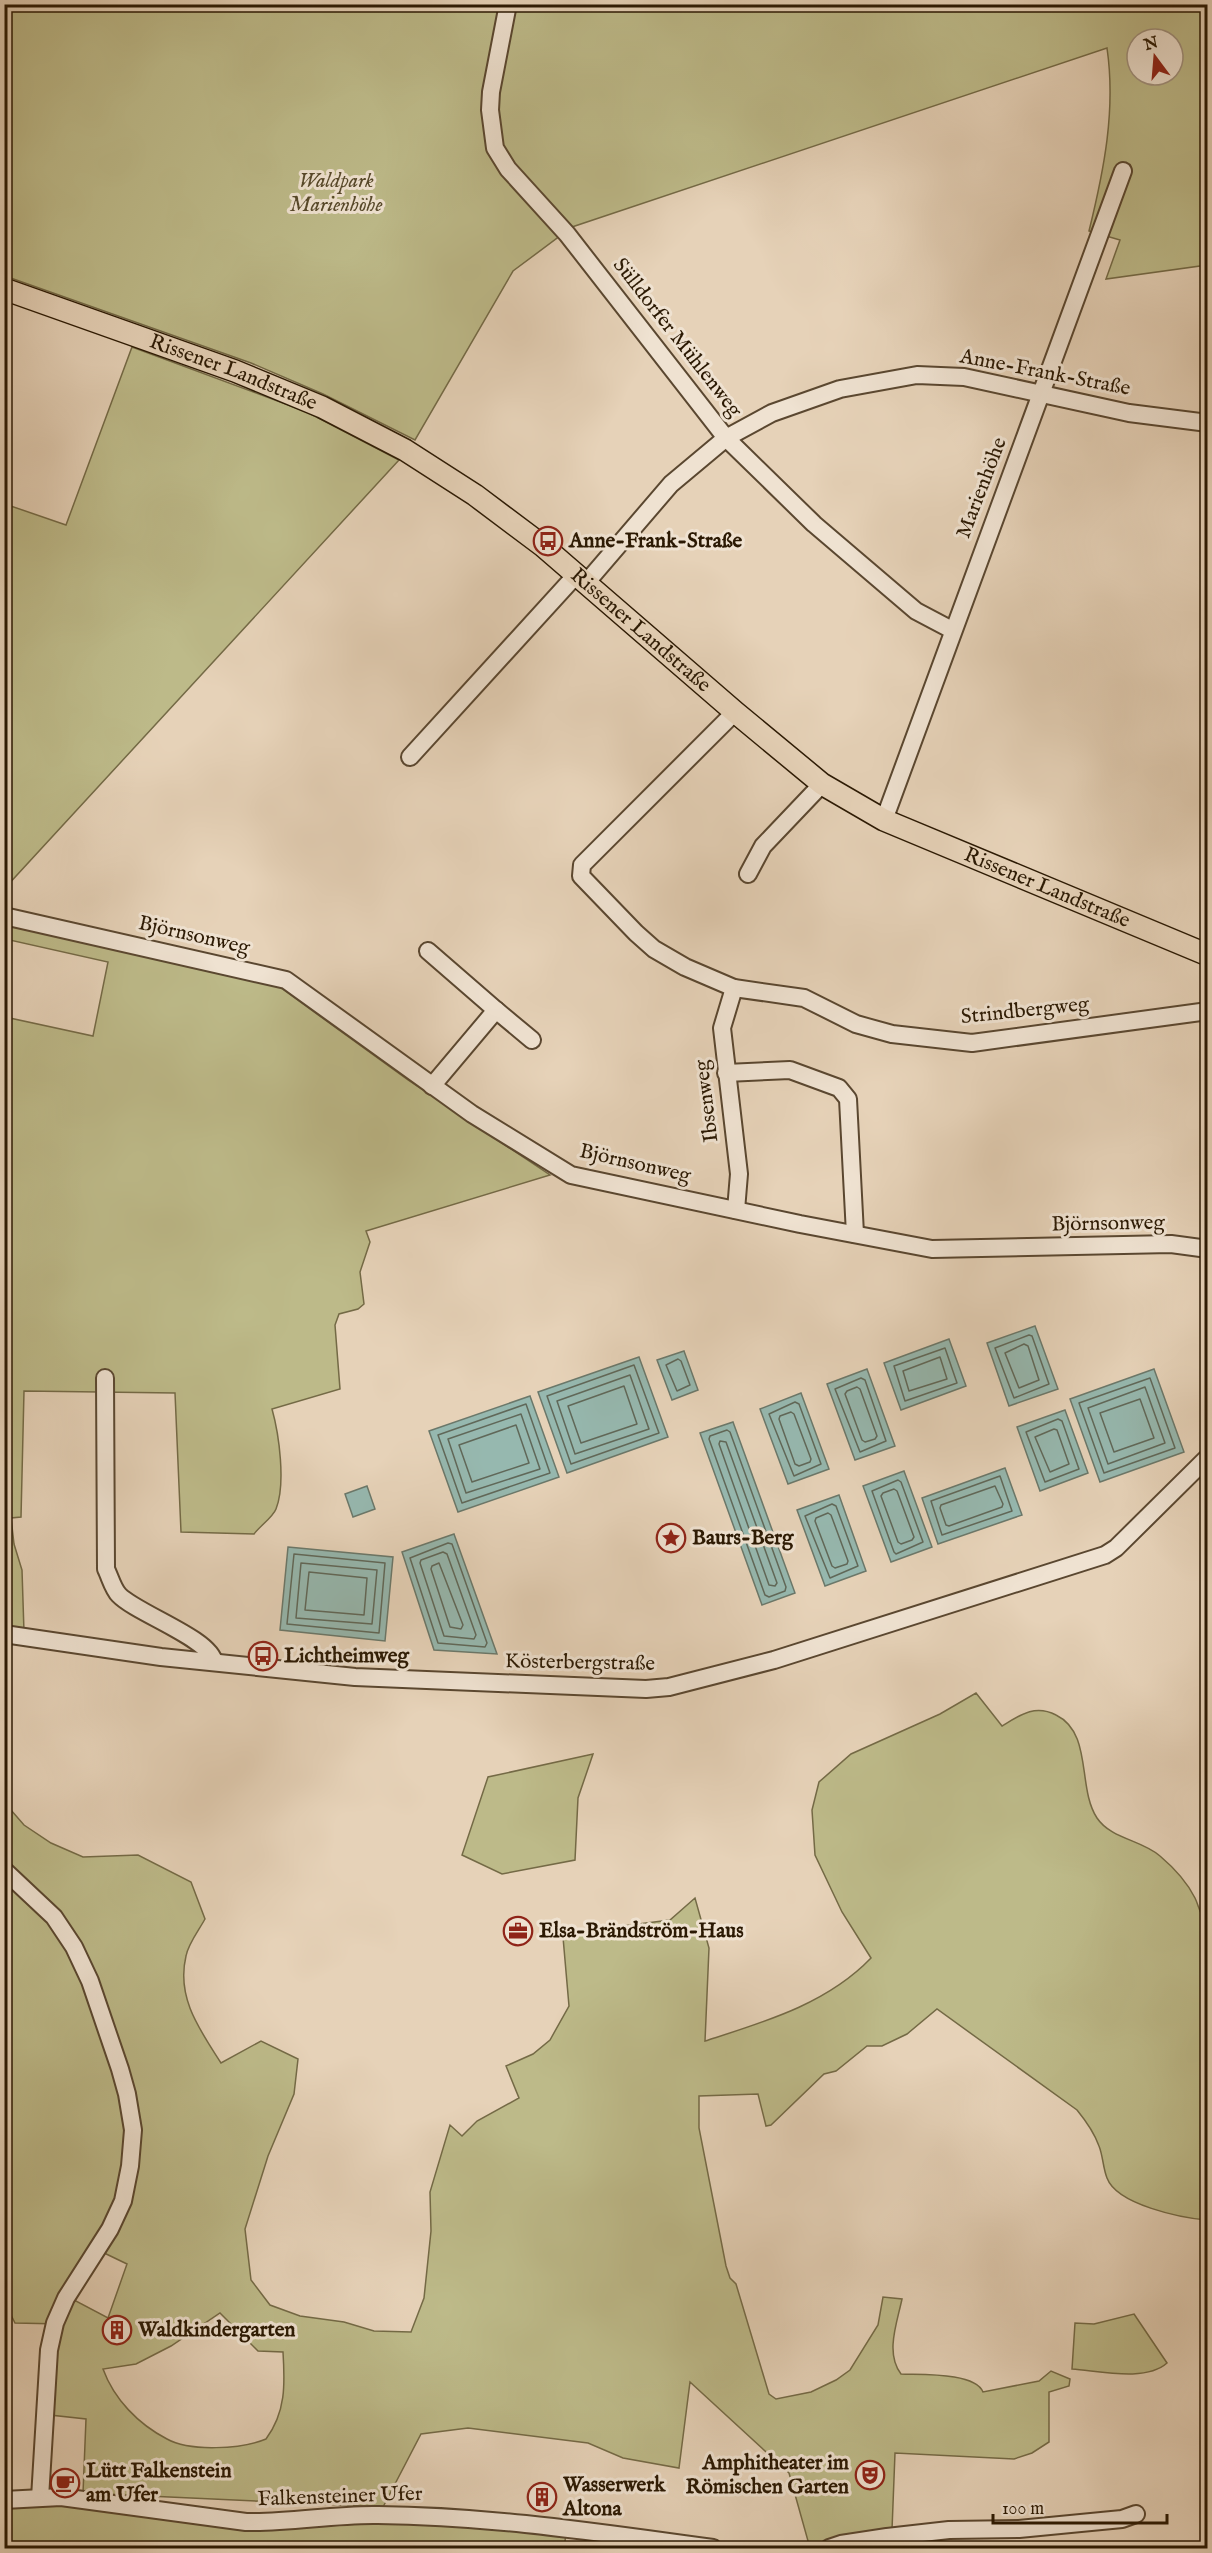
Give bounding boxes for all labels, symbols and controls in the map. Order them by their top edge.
north arrow [1125,27,1185,87]
text: N [1141,33,1161,56]
park label: Waldpark Marienhöhe [290,168,382,219]
street label: Sülldorfer Mühlenweg [606,253,748,424]
street label: Rissener Landstraße [146,328,321,417]
street label: Anne-Frank-Straße [956,343,1133,403]
street label: Marienhöhe [950,433,1014,542]
bus stop icon: Anne-Frank-Straße [532,525,564,557]
place label: Anne-Frank-Straße [568,528,743,555]
street label: Rissener Landstraße [565,562,717,699]
street label: Rissener Landstraße [960,841,1134,935]
street label: Björnsonweg [136,910,253,962]
street label: Strindbergweg [960,991,1091,1031]
street label: Ibsenweg [688,1058,725,1144]
street label: Björnsonweg [577,1138,694,1190]
street label: Björnsonweg [1051,1210,1166,1238]
place icon: Baurs-Berg [655,1522,687,1554]
place label: Baurs-Berg [692,1525,794,1552]
bus stop icon: Lichtheimweg [247,1640,279,1672]
place label: Lichtheimweg [284,1643,409,1670]
street label: Kösterbergstraße [505,1648,656,1678]
office icon: Elsa-Brändström-Haus [502,1915,534,1947]
place label: Elsa-Brändström-Haus [539,1918,744,1945]
building icon: Waldkindergarten [101,2314,133,2346]
place label: Waldkindergarten [137,2317,295,2344]
place label: Amphitheater im Römischen Garten [686,2450,850,2501]
place label: Lütt Falkenstein am Ufer [86,2458,232,2509]
theatre icon: Amphitheater im Römischen Garten [854,2459,886,2491]
cafe icon: Lütt Falkenstein am Ufer [49,2467,81,2499]
place label: Wasserwerk Altona [562,2472,666,2523]
street label: Falkensteiner Ufer [257,2481,423,2513]
building icon: Wasserwerk Altona [526,2481,558,2513]
scale bar [993,2487,1167,2525]
text: 100 m [1002,2498,1044,2521]

